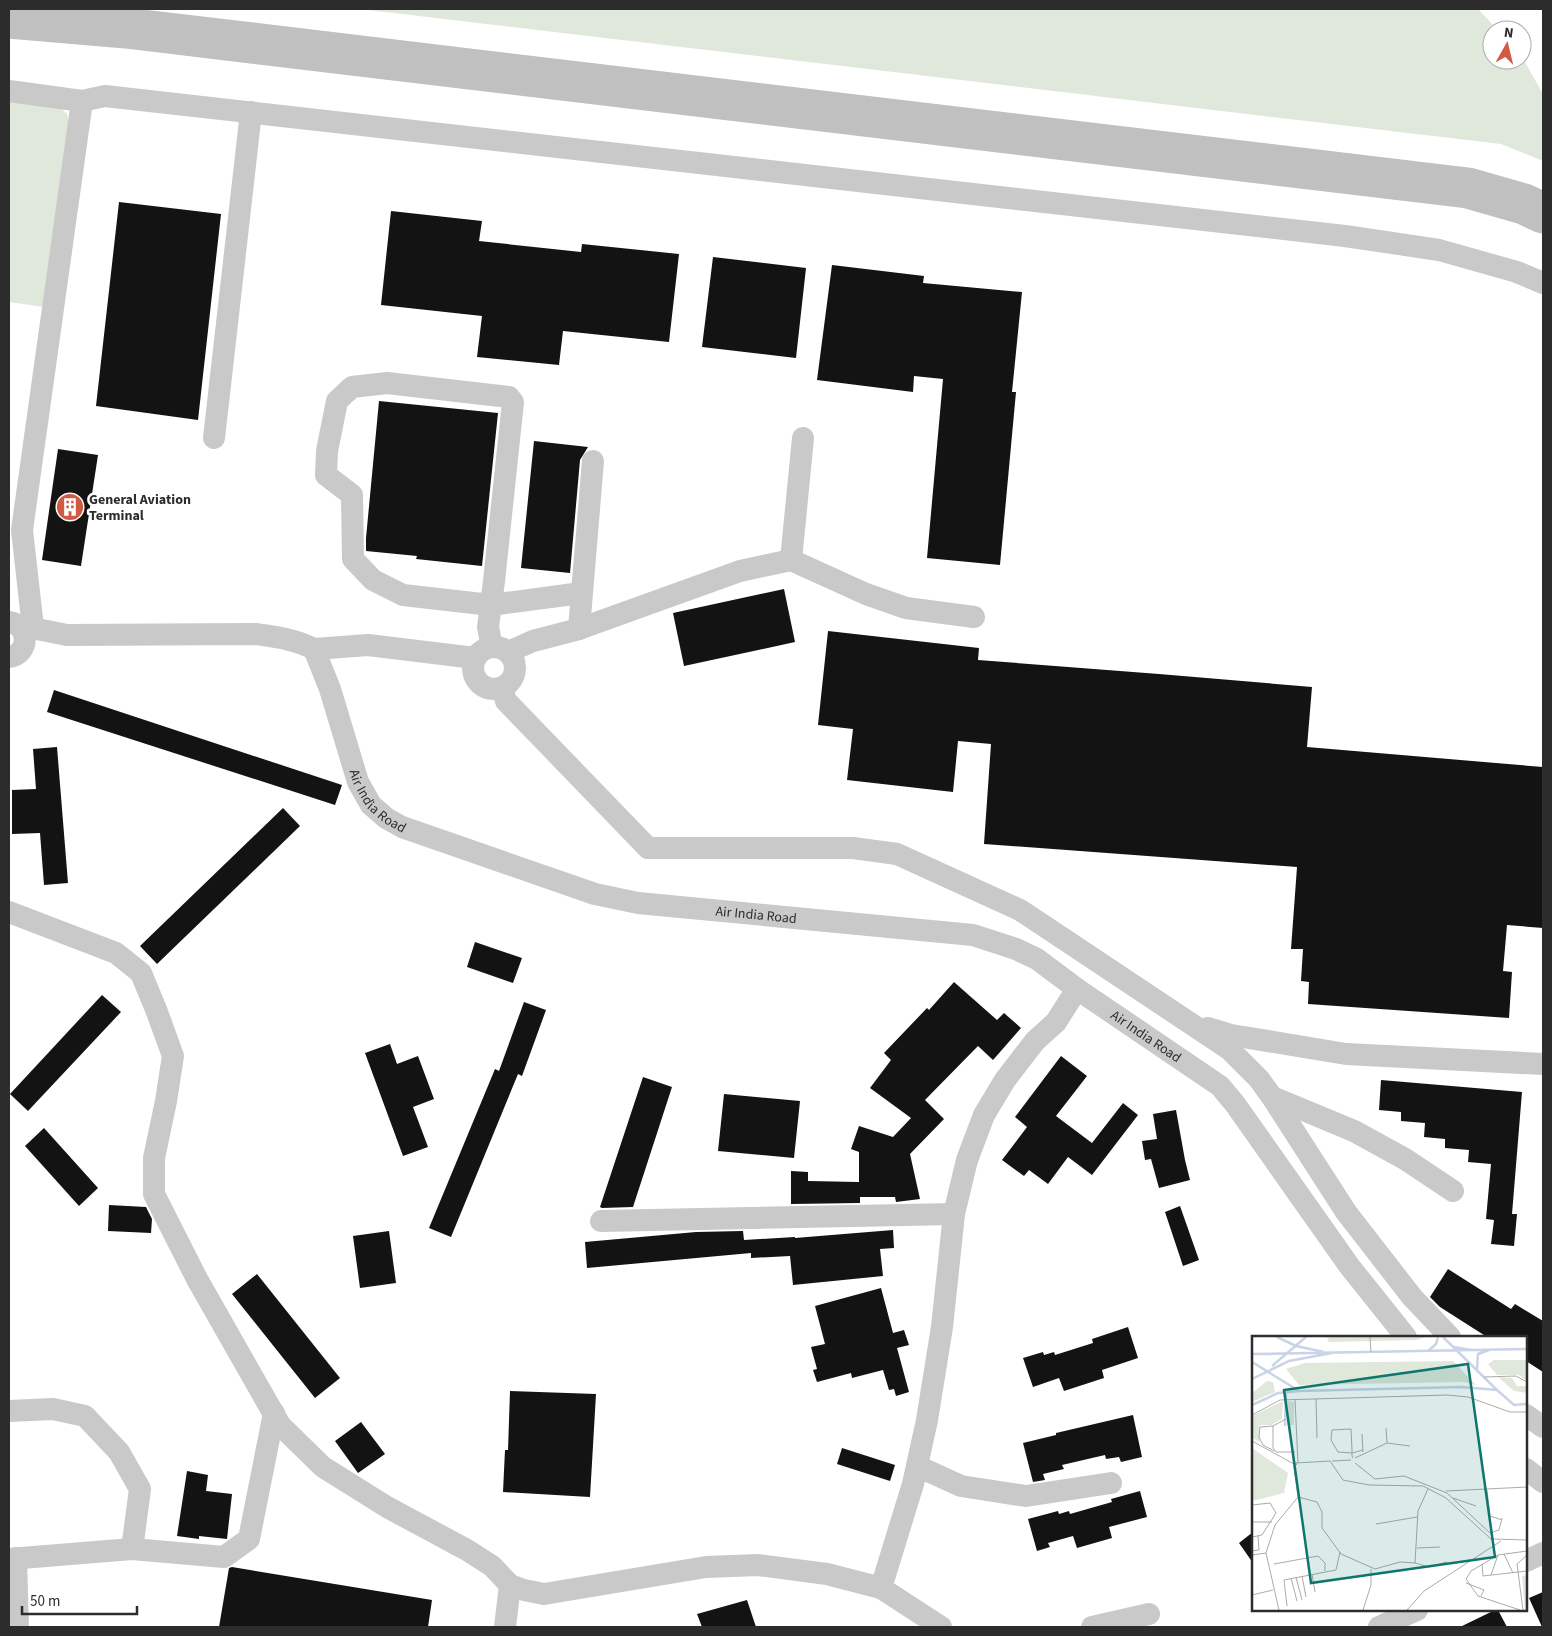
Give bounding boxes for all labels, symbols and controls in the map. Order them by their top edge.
north arrow [1482,20,1532,70]
text: N [1503,23,1515,44]
place label: General Aviation Terminal [89,490,191,526]
building icon: General Aviation Terminal [55,492,85,522]
street label: Air India Road [344,767,410,838]
street label: Air India Road [715,901,798,929]
street label: Air India Road [1106,1006,1185,1068]
inset map [1252,1336,1527,1611]
scale bar [22,1584,138,1616]
text: 50 m [30,1591,60,1612]

